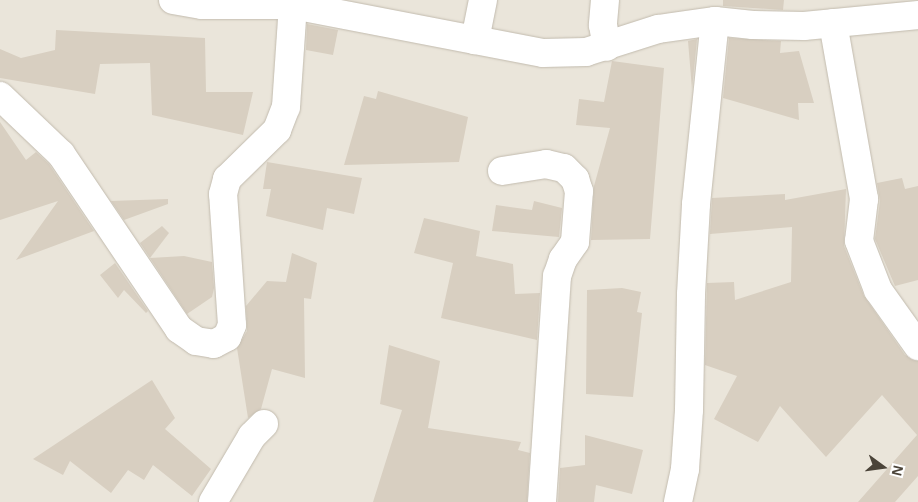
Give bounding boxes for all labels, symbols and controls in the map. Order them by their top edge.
north arrow [858,442,908,492]
text: N [889,464,907,477]

